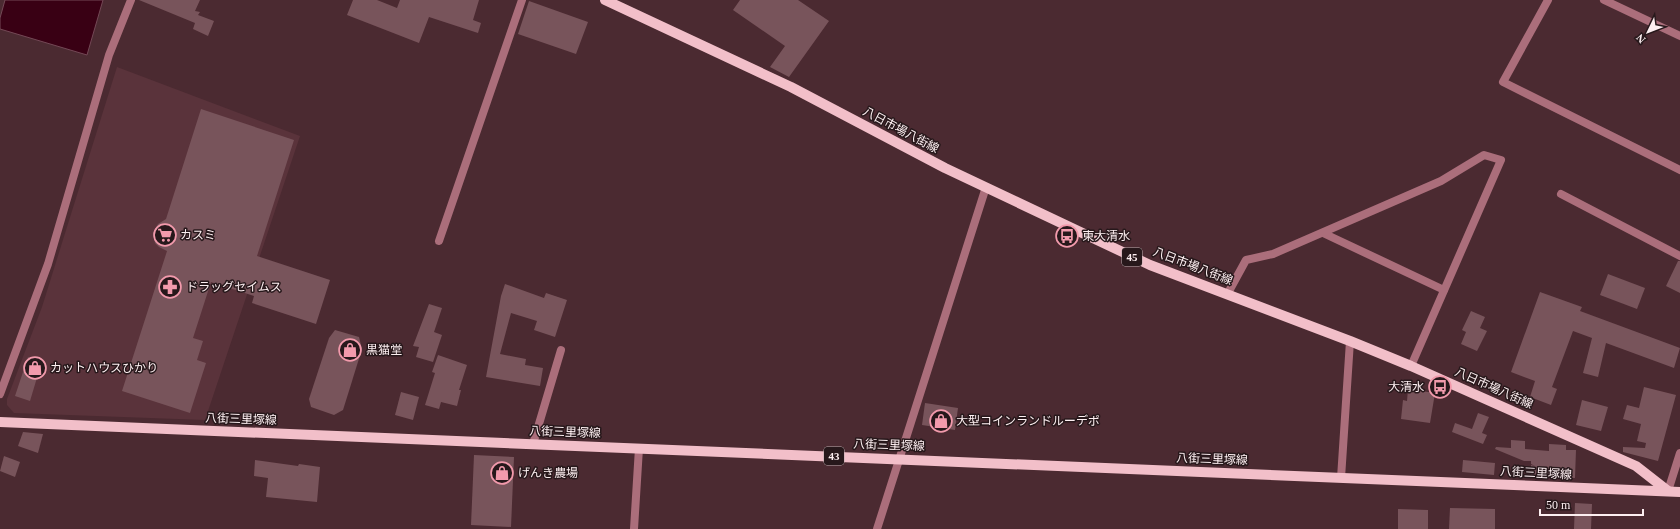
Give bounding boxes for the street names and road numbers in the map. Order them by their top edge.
street label: 八日市場八街線 [861,104,941,156]
street label: 八日市場八街線 [1151,244,1235,288]
road number: 45 [1122,248,1142,266]
street label: 八日市場八街線 [1453,365,1535,411]
street label: 八街三里塚線 [205,411,277,427]
street label: 八街三里塚線 [529,424,601,440]
street label: 八街三里塚線 [853,437,925,453]
road number: 43 [824,447,844,465]
street label: 八街三里塚線 [1176,451,1248,467]
street label: 八街三里塚線 [1500,464,1572,482]

